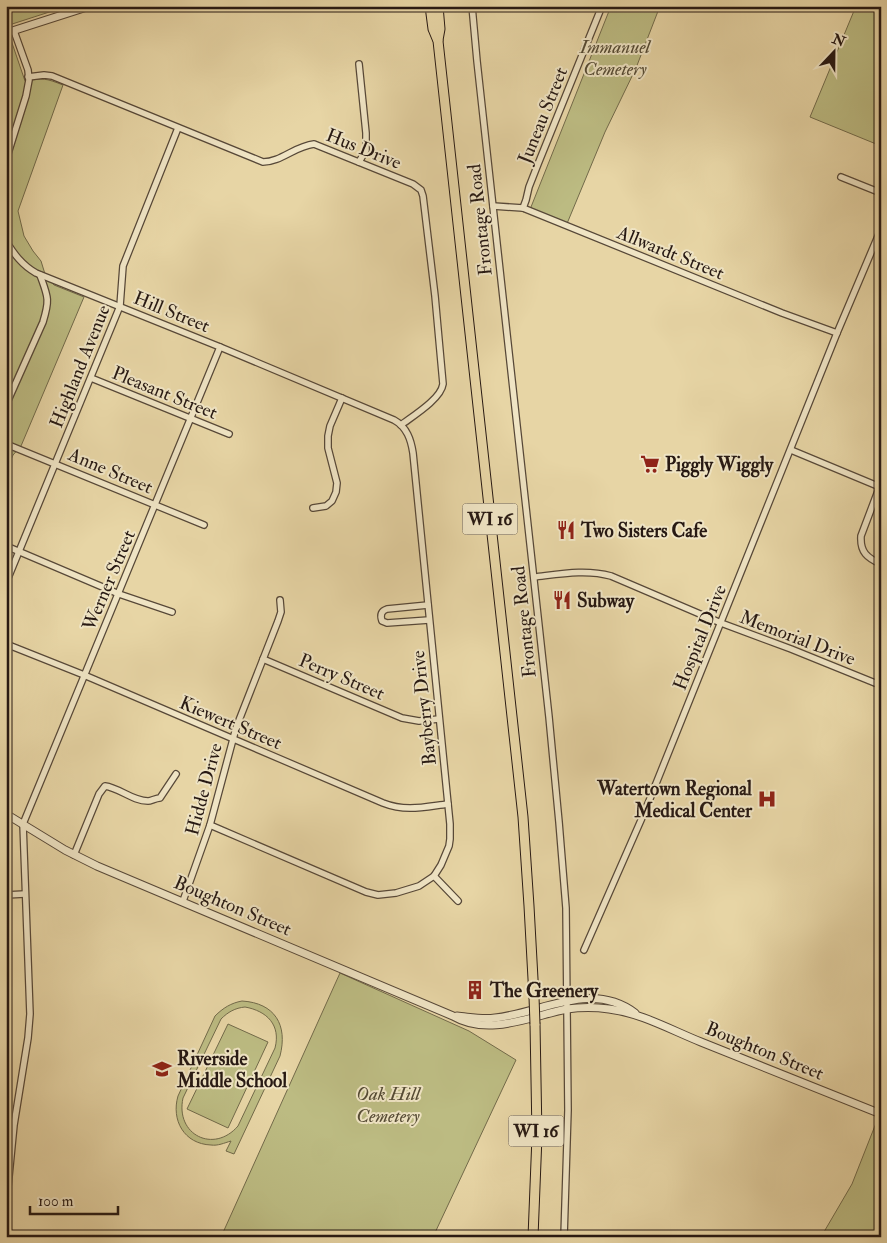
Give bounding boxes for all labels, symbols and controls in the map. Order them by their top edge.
north arrow [810,28,860,78]
text: N [829,30,848,51]
park label: Immanuel Cemetery [579,35,652,81]
street label: Juneau Street [512,63,573,168]
street label: Hus Drive [322,123,405,175]
street label: Frontage Road [462,162,498,277]
street label: Allwardt Street [613,220,728,285]
street label: Hill Street [130,286,213,338]
street label: Highland Avenue [44,301,116,431]
street label: Pleasant Street [108,361,221,425]
street label: Anne Street [64,442,156,499]
supermarket icon: Piggly Wiggly [639,453,661,475]
place label: Piggly Wiggly [665,453,774,478]
road number: WI 16 [462,504,518,534]
restaurant icon: Two Sisters Cafe [555,519,577,541]
place label: Two Sisters Cafe [580,519,707,543]
street label: Werner Street [77,526,141,635]
street label: Frontage Road [506,564,542,679]
street label: Hospital Drive [668,581,733,694]
restaurant icon: Subway [551,589,573,611]
place label: Subway [577,589,635,614]
street label: Memorial Drive [736,605,859,671]
street label: Perry Street [295,648,388,706]
street label: Bayberry Drive [406,649,442,767]
street label: Kiewert Street [176,691,285,755]
street label: Hidde Drive [180,740,228,838]
place label: Watertown Regional Medical Center [596,777,753,823]
hospital icon: Watertown Regional Medical Center [756,788,778,810]
street label: Boughton Street [170,870,295,941]
building icon: The Greenery [464,979,486,1001]
place label: The Greenery [489,979,599,1004]
street label: Boughton Street [702,1016,827,1086]
place label: Riverside Middle School [176,1047,287,1093]
school or university icon: Riverside Middle School [151,1058,173,1080]
park label: Oak Hill Cemetery [356,1082,421,1128]
road number: WI 16 [508,1116,564,1146]
scale bar [30,1183,118,1215]
text: 100 m [38,1192,74,1211]

